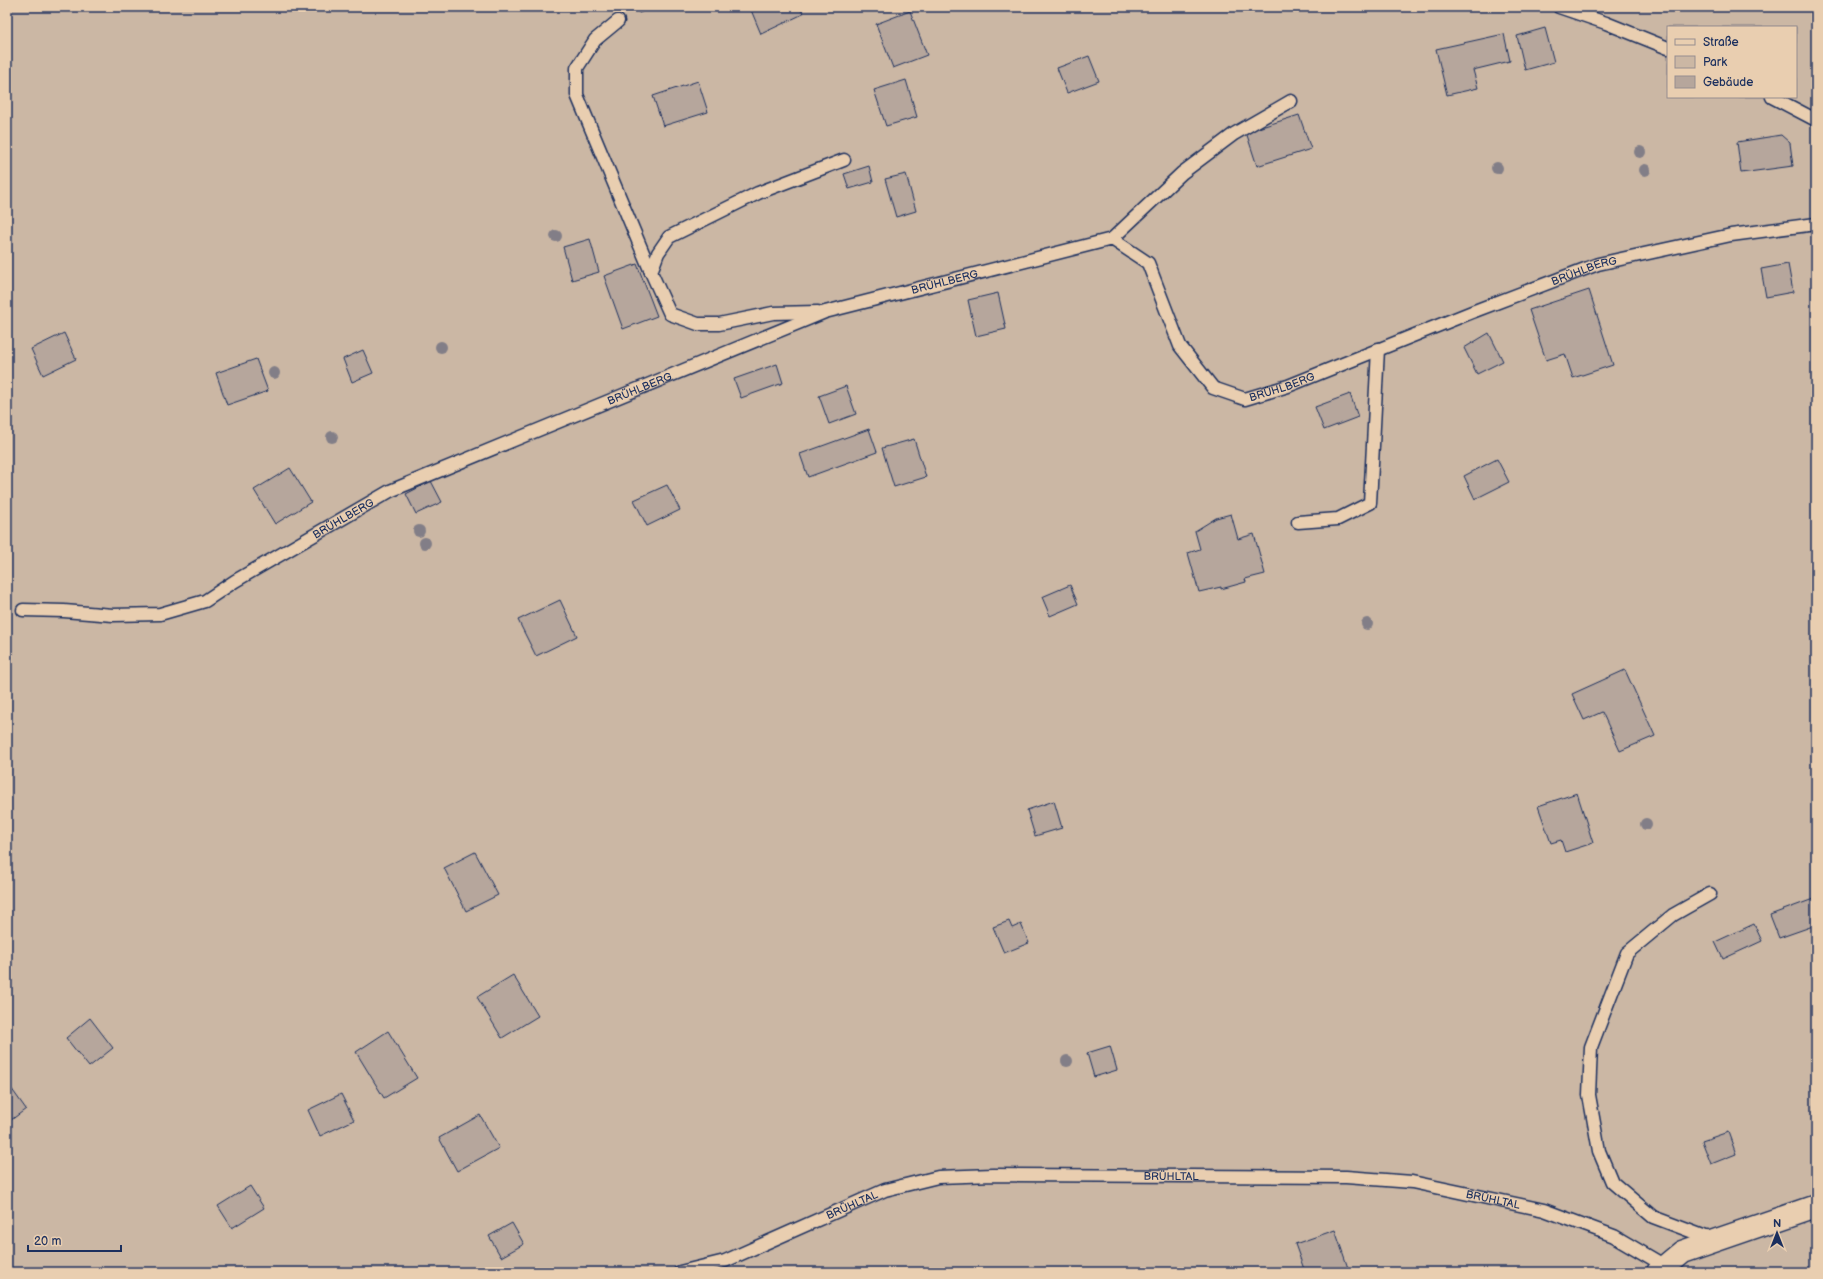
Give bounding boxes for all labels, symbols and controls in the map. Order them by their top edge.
legend [1667,26,1797,98]
text: Straße [1703,35,1739,50]
text: Park [1703,55,1727,70]
text: Gebäude [1703,75,1753,90]
street label: BRÜHLBERG [1550,254,1618,288]
street label: BRÜHLBERG [910,267,979,297]
street label: BRÜHLBERG [606,370,674,408]
street label: BRÜHLBERG [1248,370,1317,404]
street label: BRÜHLBERG [310,496,376,541]
street label: BRÜHLTAL [1143,1169,1199,1183]
street label: BRÜHLTAL [824,1188,880,1222]
street label: BRÜHLTAL [1465,1188,1522,1212]
north arrow [1757,1213,1797,1253]
text: N [1773,1217,1781,1230]
scale bar [28,1227,121,1253]
text: 20 m [34,1234,61,1249]

